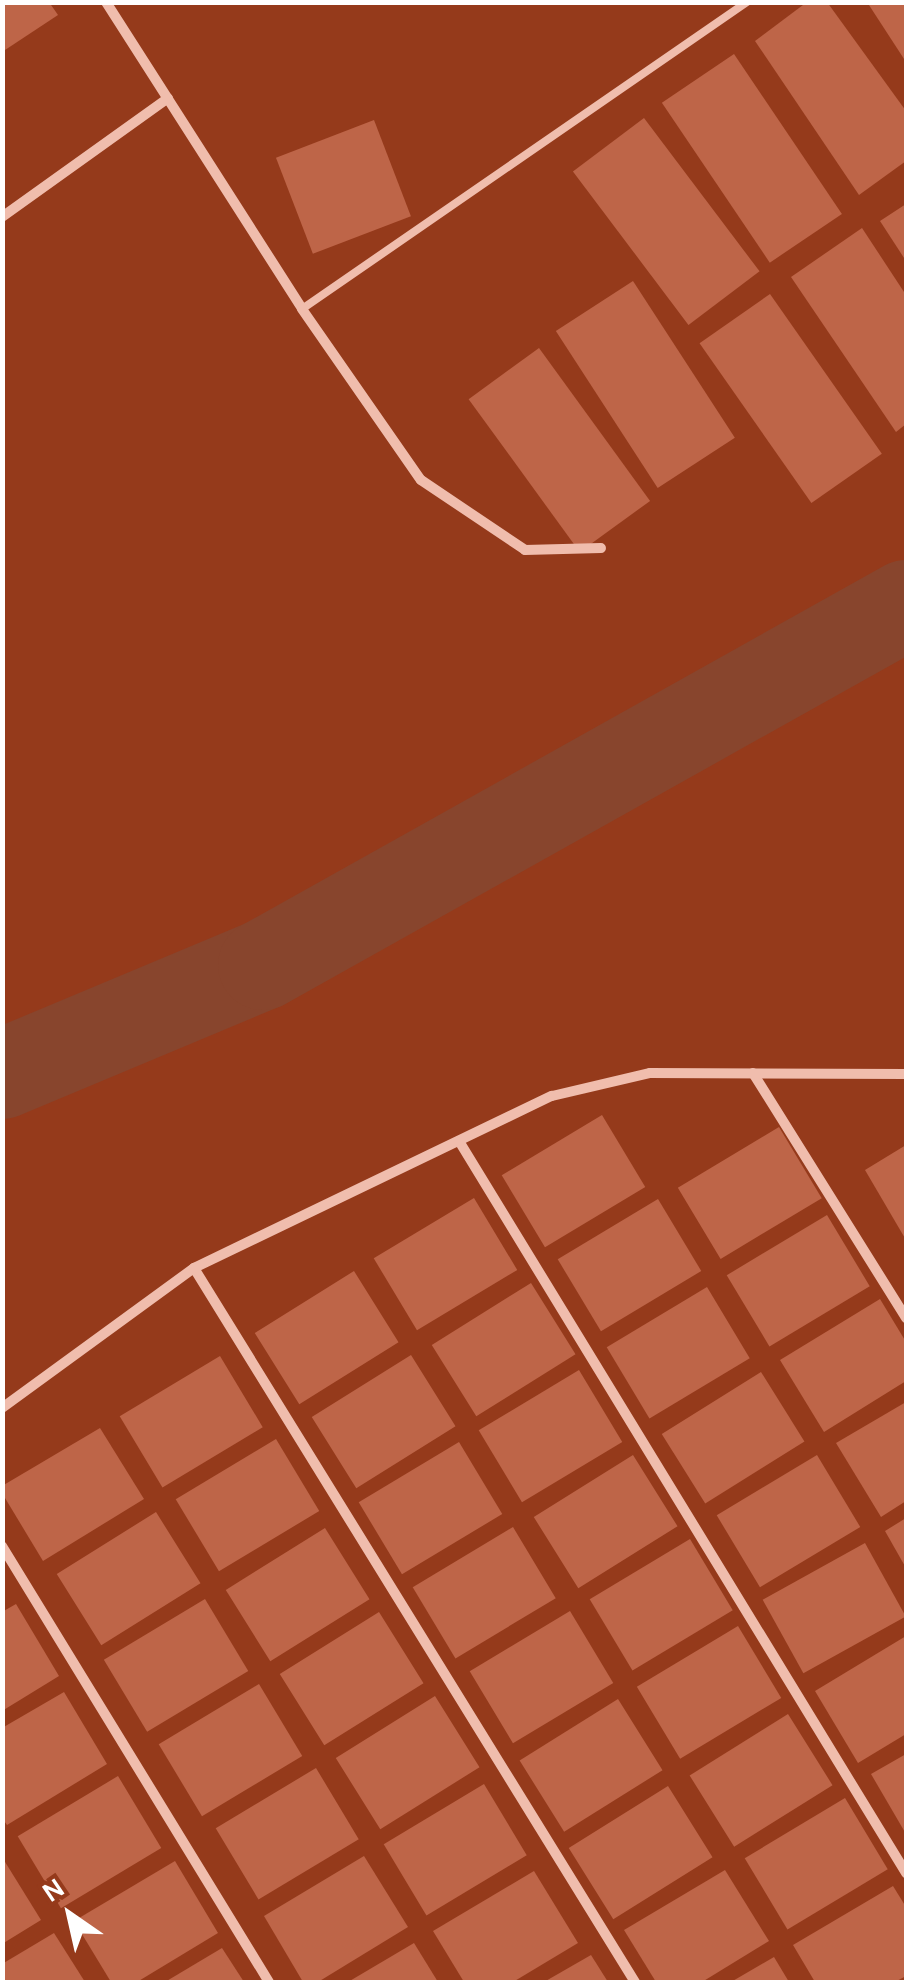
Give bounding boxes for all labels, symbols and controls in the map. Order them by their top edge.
north arrow [20,1865,120,1965]
text: N [35,1870,70,1909]

